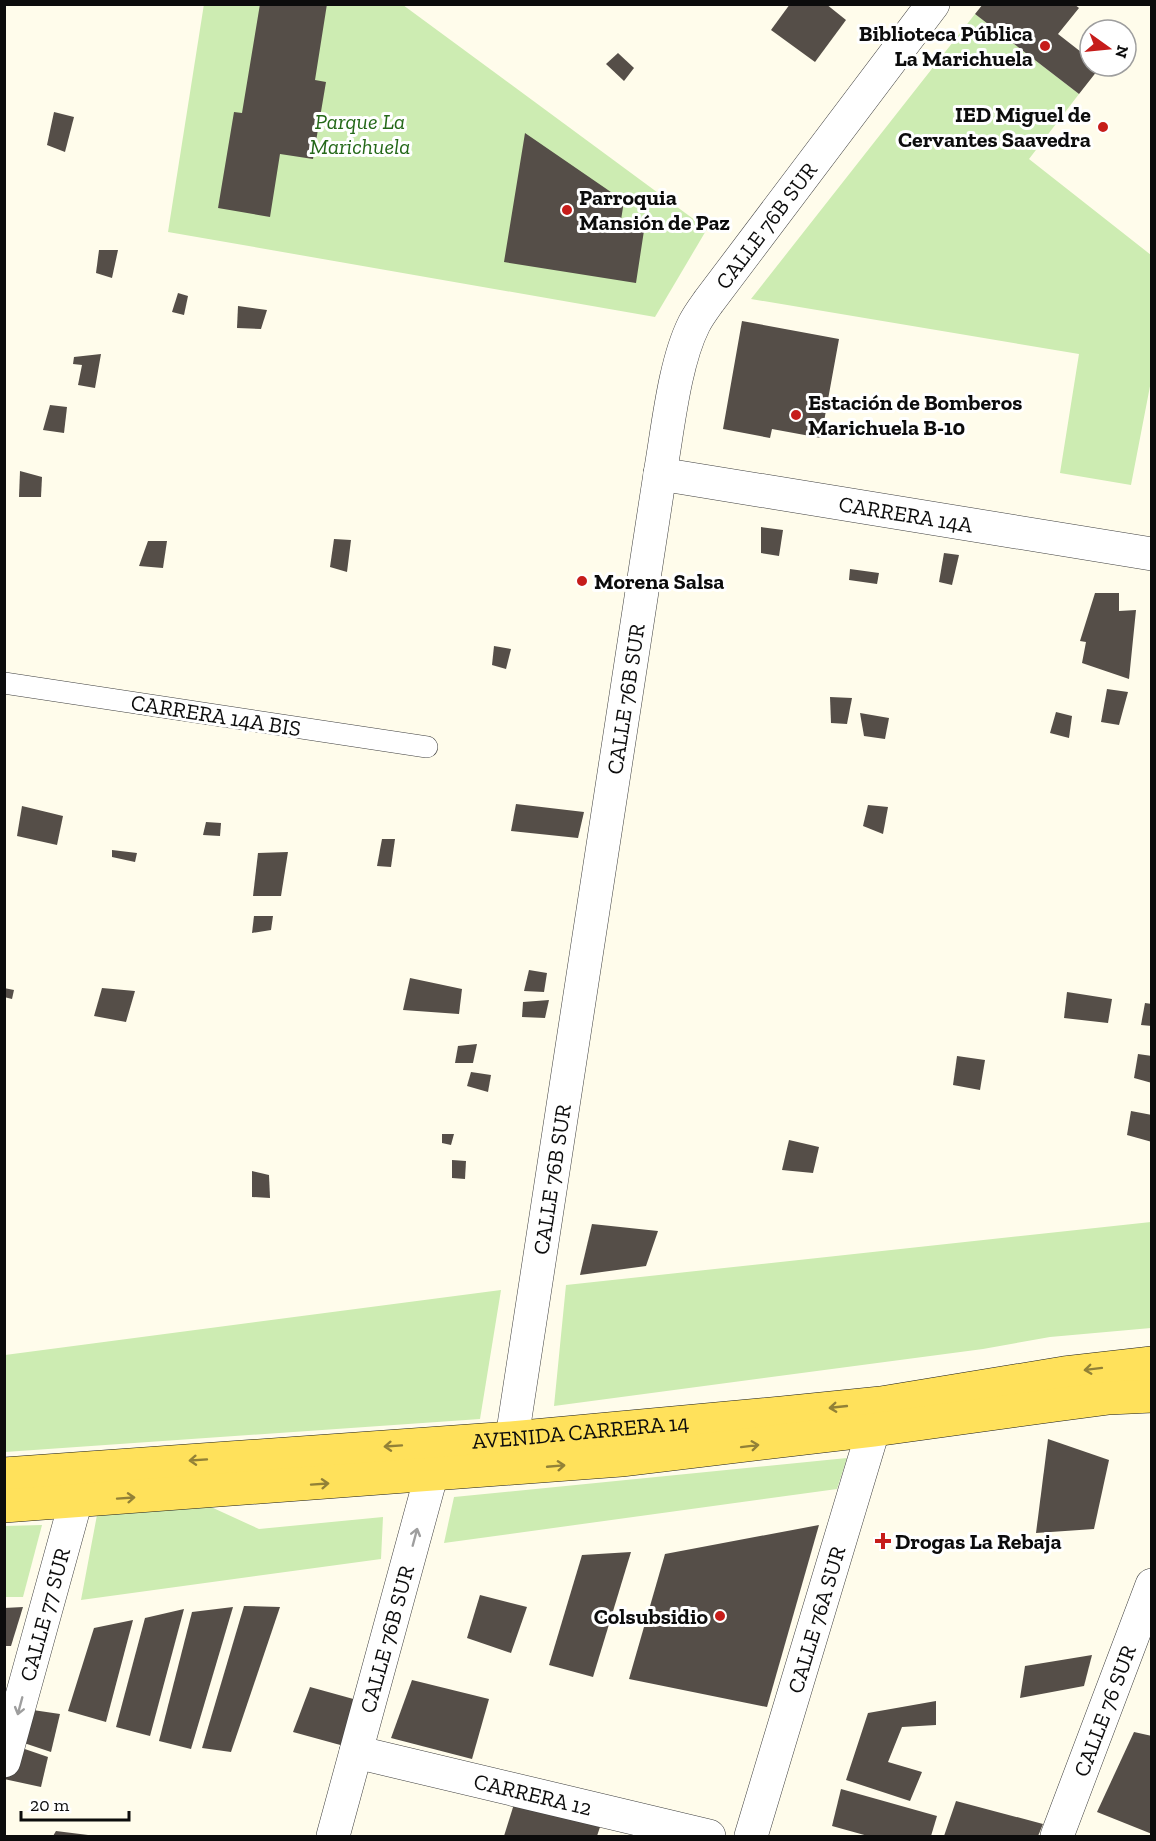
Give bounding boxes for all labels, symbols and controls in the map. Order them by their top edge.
north arrow [1078,18,1138,78]
place label: Biblioteca Pública La Marichuela [859,20,1033,72]
marker: Biblioteca Pública La Marichuela [1038,39,1052,53]
text: N [1111,43,1133,60]
place label: IED Miguel de Cervantes Saavedra [898,101,1091,153]
park label: Parque La Marichuela [310,108,410,160]
marker: IED Miguel de Cervantes Saavedra [1096,120,1110,134]
street label: CALLE 76B SUR [710,157,823,295]
place label: Parroquia Mansión de Paz [579,184,731,236]
marker: Parroquia Mansión de Paz [560,203,574,217]
place label: Estación de Bomberos Marichuela B-10 [808,389,1022,441]
marker: Estación de Bomberos Marichuela B-10 [789,408,803,422]
street label: CARRERA 14A [837,490,975,539]
place label: Morena Salsa [594,568,724,595]
marker: Morena Salsa [575,574,589,588]
street label: CALLE 76B SUR [601,622,651,776]
street label: CARRERA 14A BIS [129,689,303,742]
street label: CALLE 76B SUR [527,1102,577,1257]
one-way arrow [1084,1364,1104,1375]
one-way arrow [829,1402,849,1413]
street label: AVENIDA CARRERA 14 [471,1409,690,1455]
one-way arrow [383,1440,403,1451]
one-way arrow [740,1440,760,1451]
one-way arrow [189,1454,209,1465]
one-way arrow [546,1460,566,1471]
one-way arrow [310,1478,330,1489]
one-way arrow [115,1492,135,1503]
one-way arrow [410,1528,421,1547]
place label: Drogas La Rebaja [895,1528,1062,1555]
marker: Drogas La Rebaja [876,1534,890,1548]
street label: CALLE 76A SUR [782,1543,852,1696]
street label: CALLE 77 SUR [14,1544,76,1684]
street label: CALLE 76B SUR [354,1562,420,1716]
place label: Colsubsidio [594,1603,708,1630]
marker: Colsubsidio [713,1609,727,1623]
street label: CALLE 76 SUR [1068,1641,1142,1780]
one-way arrow [13,1697,25,1716]
street label: CARRERA 12 [471,1768,595,1822]
scale bar [21,1784,129,1822]
text: 20 m [30,1794,70,1816]

